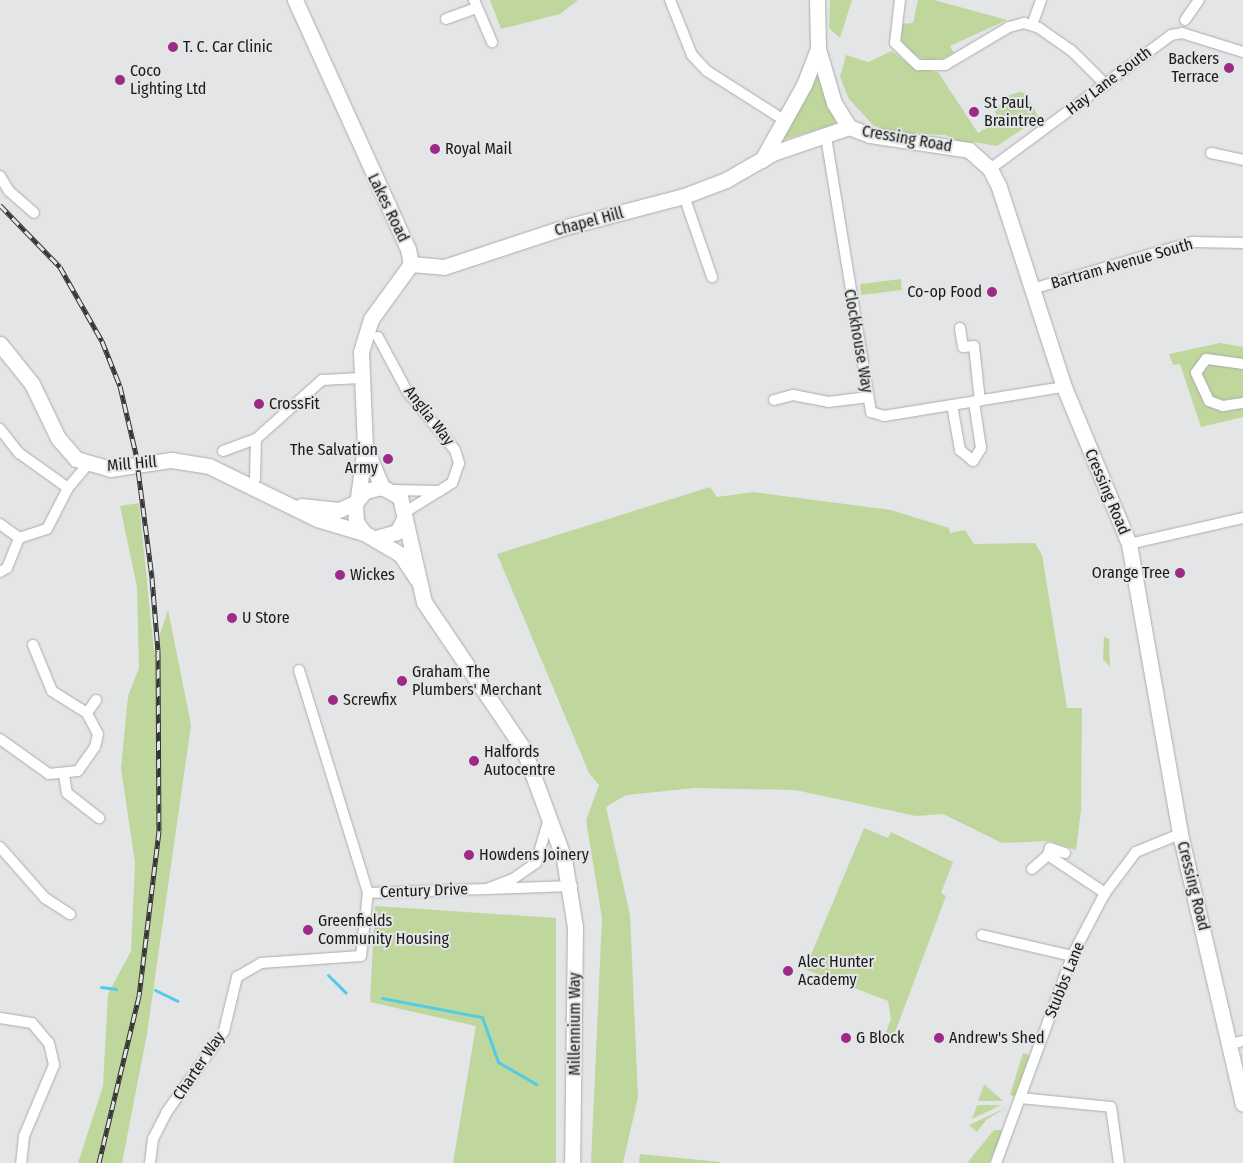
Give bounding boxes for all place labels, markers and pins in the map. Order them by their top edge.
place label: T. C. Car Clinic [183,37,273,57]
marker: T. C. Car Clinic [167,41,179,53]
place label: Backers Terrace [1168,49,1219,87]
place label: Coco Lighting Ltd [130,61,206,99]
marker: Backers Terrace [1223,62,1235,74]
marker: Coco Lighting Ltd [114,74,126,86]
place label: St Paul, Braintree [984,93,1044,131]
marker: St Paul, Braintree [968,106,980,118]
place label: Royal Mail [445,139,512,159]
marker: Royal Mail [429,143,441,155]
place label: Co-op Food [907,282,982,302]
marker: Co-op Food [986,286,998,298]
place label: CrossFit [269,394,320,414]
marker: CrossFit [253,398,265,410]
place label: The Salvation Army [290,440,378,478]
marker: The Salvation Army [382,453,394,465]
place label: Orange Tree [1092,563,1170,583]
place label: Wickes [350,565,395,585]
marker: Orange Tree [1174,567,1186,579]
marker: Wickes [334,569,346,581]
place label: U Store [242,608,290,628]
marker: U Store [226,612,238,624]
place label: Graham The Plumbers' Merchant [412,662,542,700]
marker: Graham The Plumbers' Merchant [396,675,408,687]
place label: Screwfix [343,690,397,710]
marker: Screwfix [327,694,339,706]
place label: Halfords Autocentre [484,742,555,780]
marker: Halfords Autocentre [468,755,480,767]
place label: Howdens Joinery [479,845,589,865]
marker: Howdens Joinery [463,849,475,861]
place label: Greenfields Community Housing [318,911,449,949]
marker: Greenfields Community Housing [302,924,314,936]
place label: Alec Hunter Academy [798,952,874,990]
marker: Alec Hunter Academy [782,965,794,977]
place label: G Block [856,1028,905,1048]
place label: Andrew's Shed [949,1028,1044,1048]
marker: G Block [840,1032,852,1044]
marker: Andrew's Shed [933,1032,945,1044]

